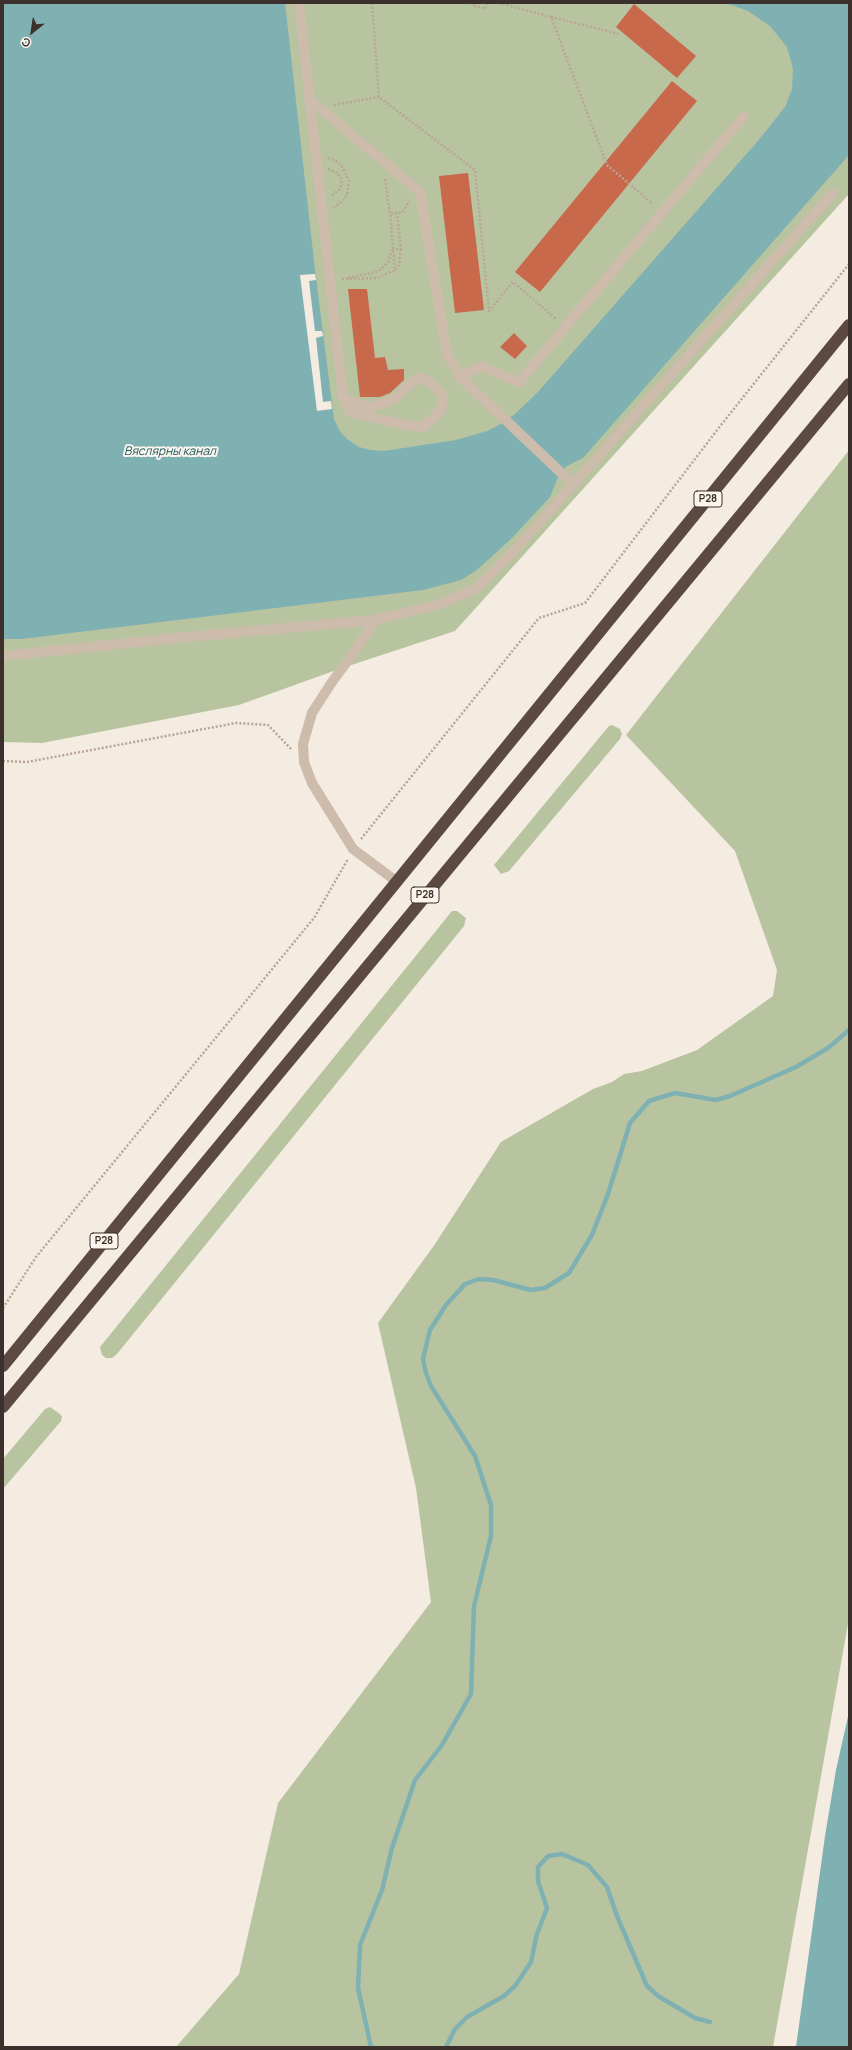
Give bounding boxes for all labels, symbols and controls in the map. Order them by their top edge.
north arrow [12,12,52,52]
text: С [18,34,33,51]
water label: Вяслярны канал [124,445,216,459]
road number: Р28 [694,491,722,507]
road number: Р28 [411,887,439,903]
road number: Р28 [90,1233,118,1249]

